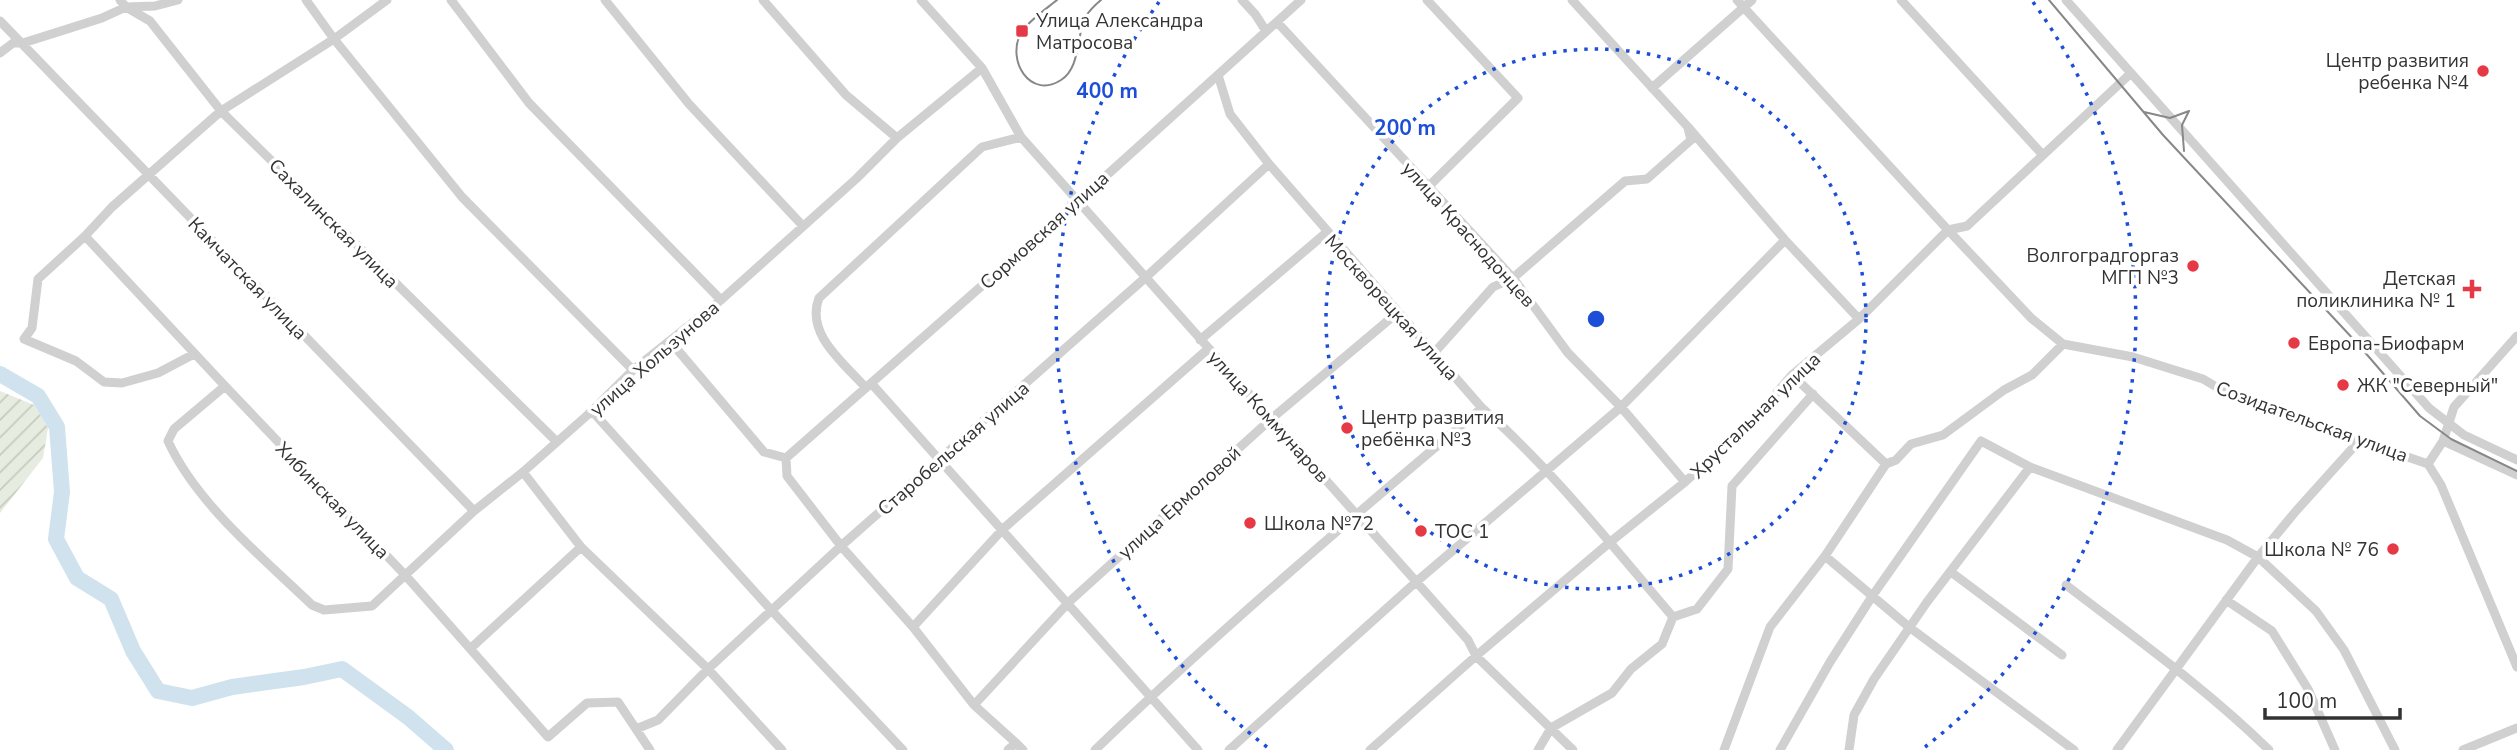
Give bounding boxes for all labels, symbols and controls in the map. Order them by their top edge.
place label: Улица Александра Матросова [1035,8,1203,56]
marker: Улица Александра Матросова [1014,23,1030,39]
place label: Центр развития ребенка №4 [2326,48,2469,96]
marker: Центр развития ребенка №4 [2475,63,2491,79]
text: 400 m [1076,77,1138,105]
text: 200 m [1374,114,1436,142]
street label: Сахалинская улица [263,153,404,294]
street label: улица Краснодонцев [1396,156,1541,313]
street label: Сормовская улица [974,166,1115,296]
street label: Камчатская улица [182,212,313,346]
street label: Москворецкая улица [1319,229,1464,386]
place label: Волгоградгоргаз МГП №3 [2026,243,2179,291]
marker: Волгоградгоргаз МГП №3 [2185,258,2201,274]
place label: Детская поликлиника № 1 [2296,266,2456,314]
marker: Детская поликлиника № 1 [2462,279,2482,299]
street label: улица Хользунова [584,295,725,422]
centre of rings [1584,307,1608,331]
place label: Европа-Биофарм [2308,331,2464,357]
marker: Европа-Биофарм [2286,335,2302,351]
street label: улица Коммунаров [1202,345,1335,488]
street label: Хрустальная улица [1685,347,1826,485]
place label: ЖК "Северный" [2357,373,2498,399]
street label: Созидательская улица [2212,375,2411,469]
street label: Старобельская улица [872,376,1035,522]
marker: ЖК "Северный" [2335,377,2351,393]
place label: Центр развития ребёнка №3 [1361,405,1504,453]
marker: Центр развития ребёнка №3 [1339,420,1355,436]
street label: Хибинская улица [270,436,395,565]
street label: улица Ермоловой [1113,440,1247,565]
place label: Школа №72 [1264,511,1374,537]
marker: Школа №72 [1242,515,1258,531]
place label: ТОС 1 [1435,519,1489,545]
marker: ТОС 1 [1413,523,1429,539]
place label: Школа № 76 [2264,537,2379,563]
marker: Школа № 76 [2385,541,2401,557]
scale bar [2265,676,2400,720]
text: 100 m [2276,687,2337,715]

